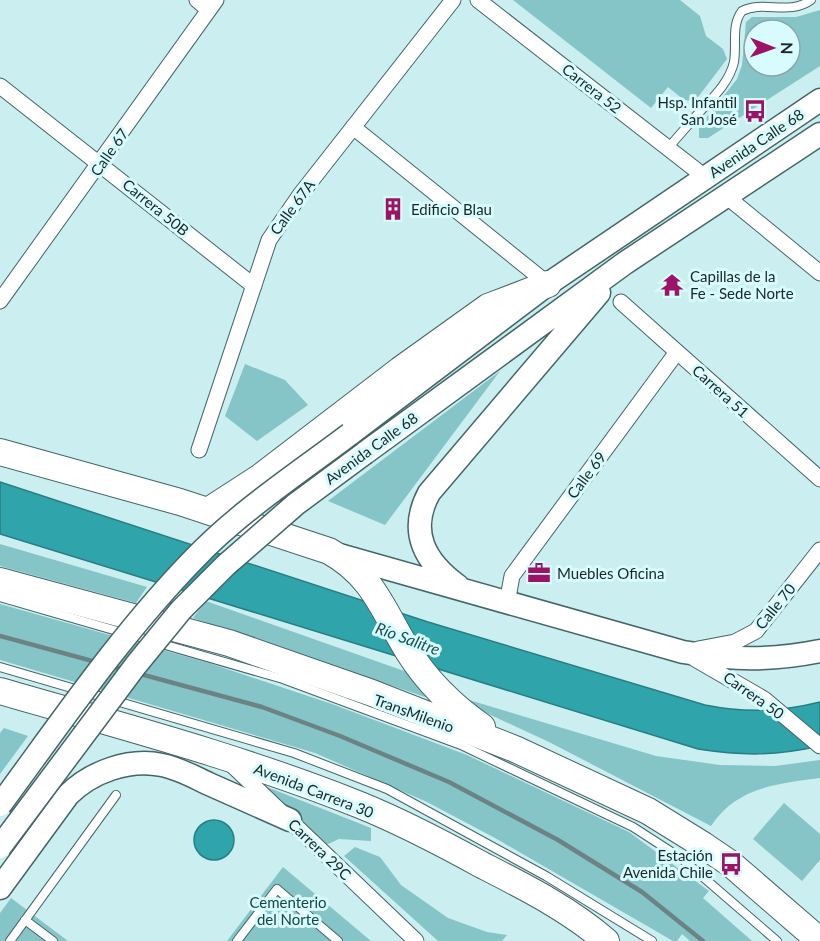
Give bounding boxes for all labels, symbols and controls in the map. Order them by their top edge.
north arrow [742,18,802,78]
text: N [778,42,797,55]
street label: Carrera 52 [559,59,625,117]
place label: Hsp. Infantil San José [657,93,737,128]
bus stop icon: Hsp. Infantil San José [742,98,768,124]
street label: Avenida Calle 68 [705,105,807,181]
street label: Calle 67 [86,125,132,179]
street label: Carrera 50B [119,175,193,239]
street label: Calle 67A [266,175,319,238]
building icon: Edificio Blau [380,196,406,222]
place label: Edificio Blau [411,200,492,218]
place label: Capillas de la Fe - Sede Norte [690,267,794,302]
temple icon: Capillas de la Fe - Sede Norte [659,272,685,298]
street label: Carrera 51 [689,361,753,421]
street label: Avenida Calle 68 [321,408,421,488]
street label: Calle 69 [563,448,609,502]
office icon: Muebles Oficina [526,560,552,586]
place label: Muebles Oficina [557,564,664,582]
street label: Calle 70 [751,579,799,633]
water label: Río Salitre [373,618,443,658]
street label: Carrera 50 [720,668,788,723]
street label: TransMilenio [371,690,457,736]
street label: Avenida Carrera 30 [252,759,377,821]
street label: Carrera 29C [285,815,355,883]
place label: Estación Avenida Chile [623,846,713,881]
bus stop icon: Estación Avenida Chile [718,851,744,877]
park label: Cementerio del Norte [249,893,327,928]

